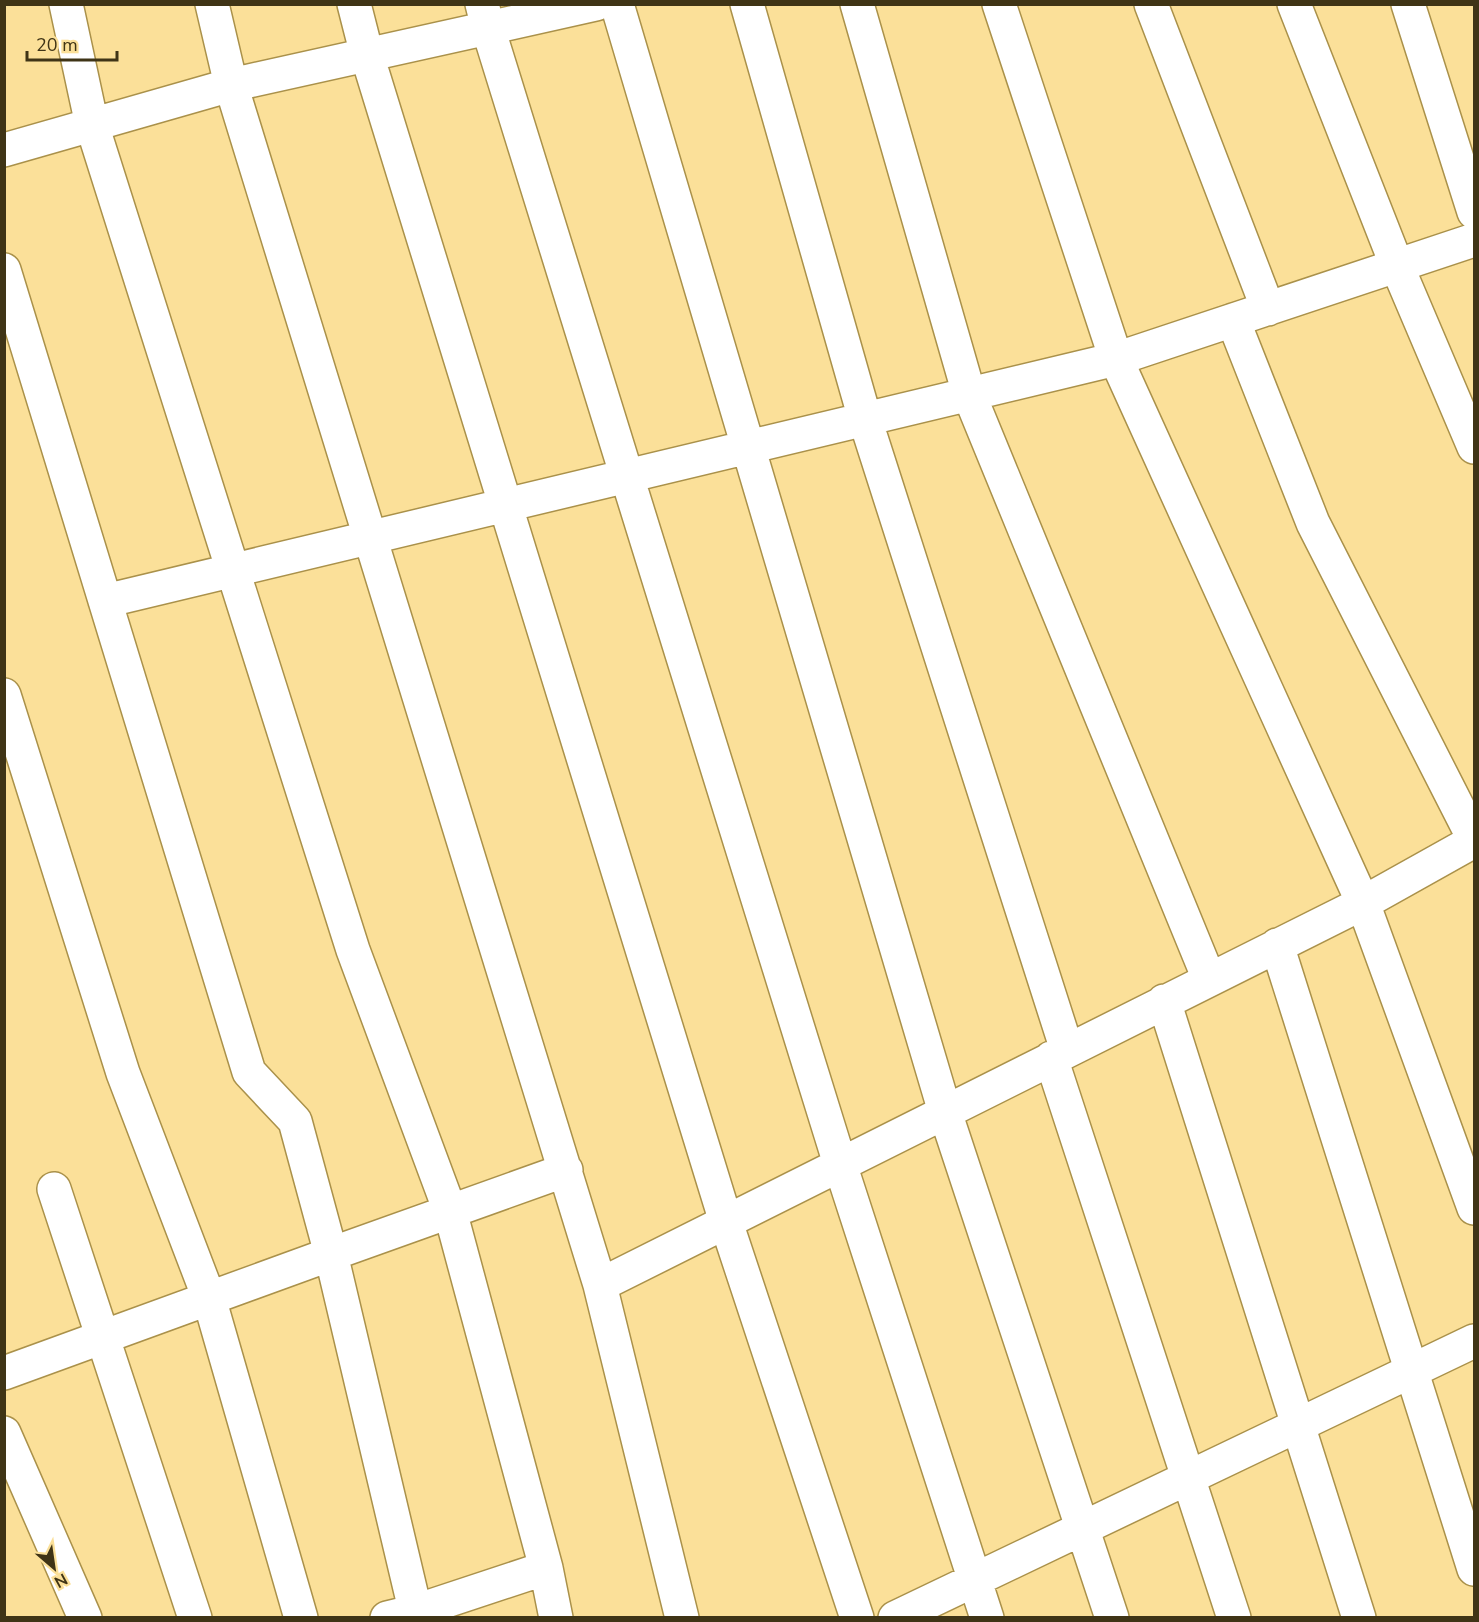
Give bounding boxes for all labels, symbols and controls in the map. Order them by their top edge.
scale bar [27,24,117,62]
text: 20 m [36,33,78,57]
north arrow [24,1538,84,1598]
text: N [50,1568,71,1593]

